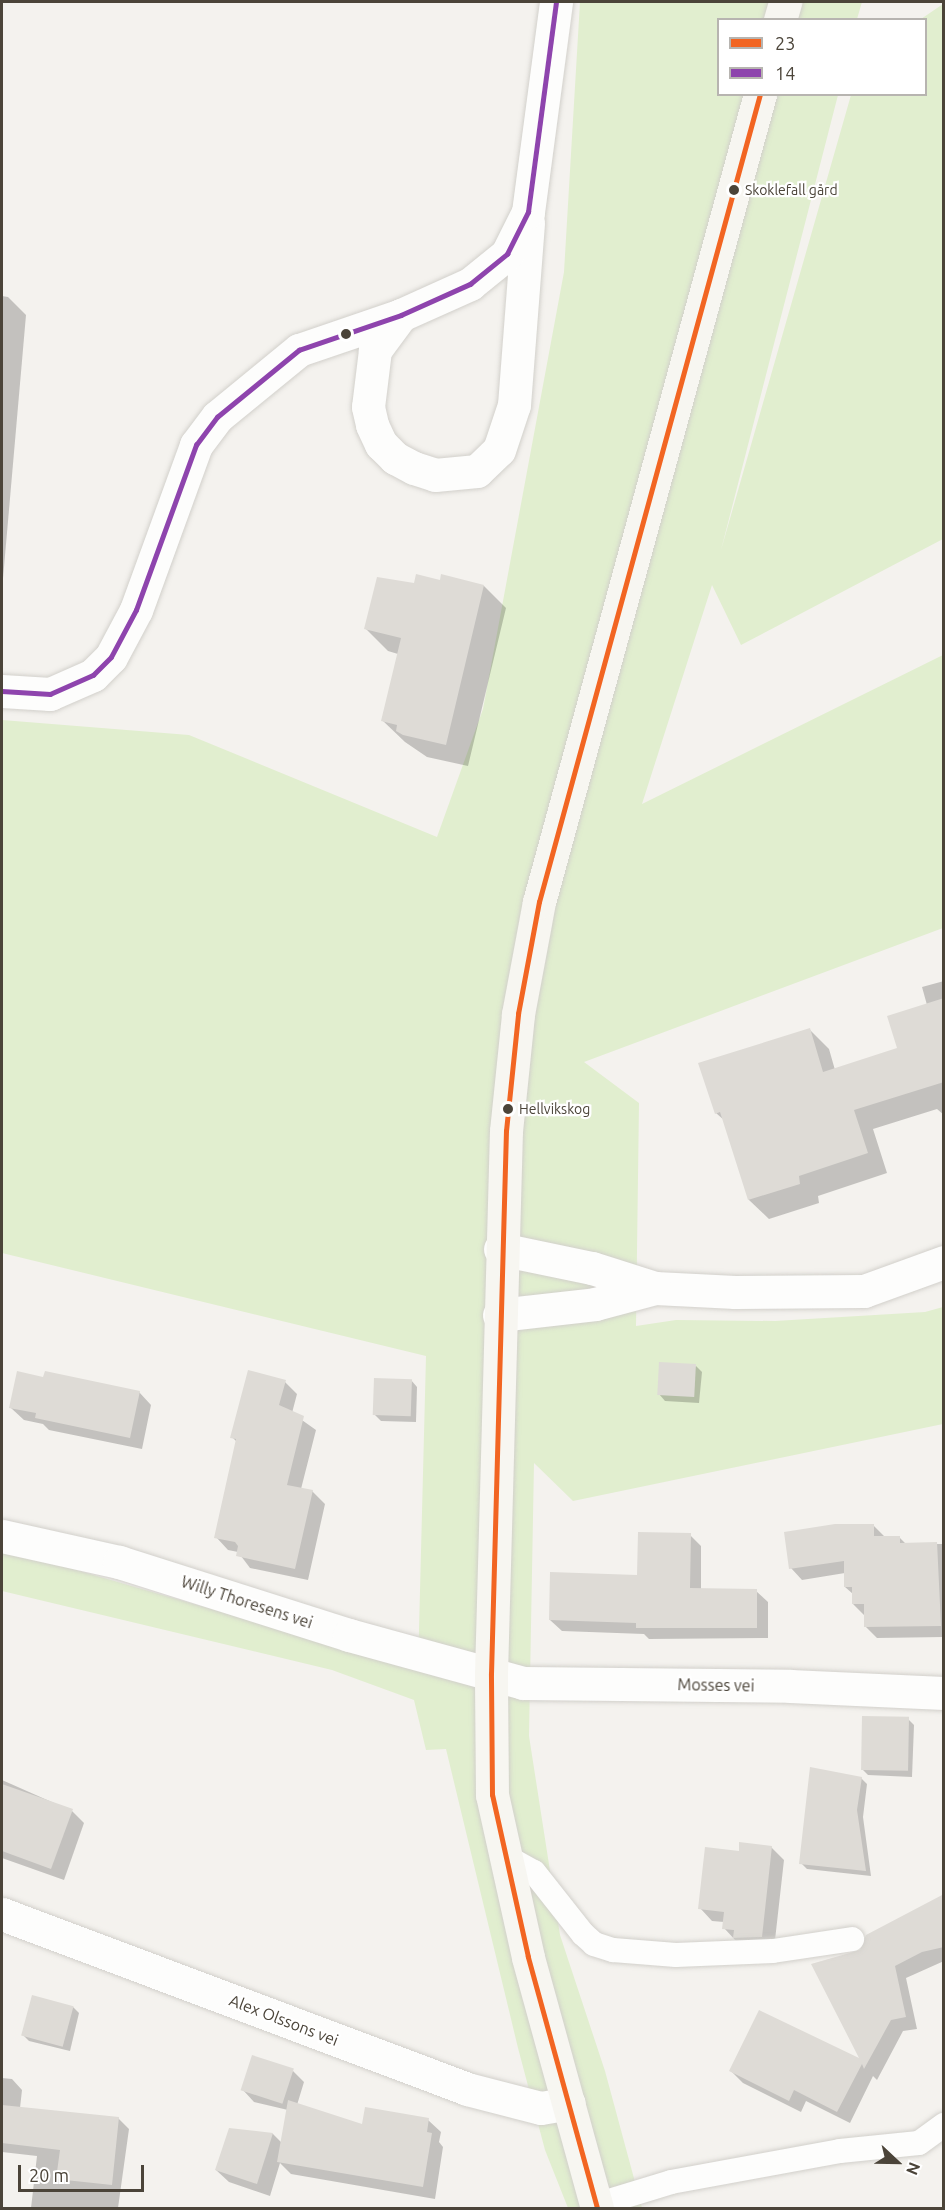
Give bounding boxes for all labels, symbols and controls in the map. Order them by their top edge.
legend [717,18,927,96]
text: 23 [775,33,795,53]
text: 14 [775,63,795,83]
place label: Skoklefall gård [745,182,838,198]
marker: Skoklefall gård [728,184,740,196]
unlabelled marker [340,328,352,340]
place label: Hellvikskog [519,1101,590,1117]
marker: Hellvikskog [502,1103,514,1115]
street label: Willy Thoresens vei [179,1572,315,1632]
street label: Mosses vei [677,1675,755,1695]
street label: Alex Olssons vei [227,1990,341,2050]
north arrow [867,2132,927,2192]
scale bar [21,2153,147,2191]
text: N [903,2160,924,2178]
text: 20 m [29,2165,69,2185]

